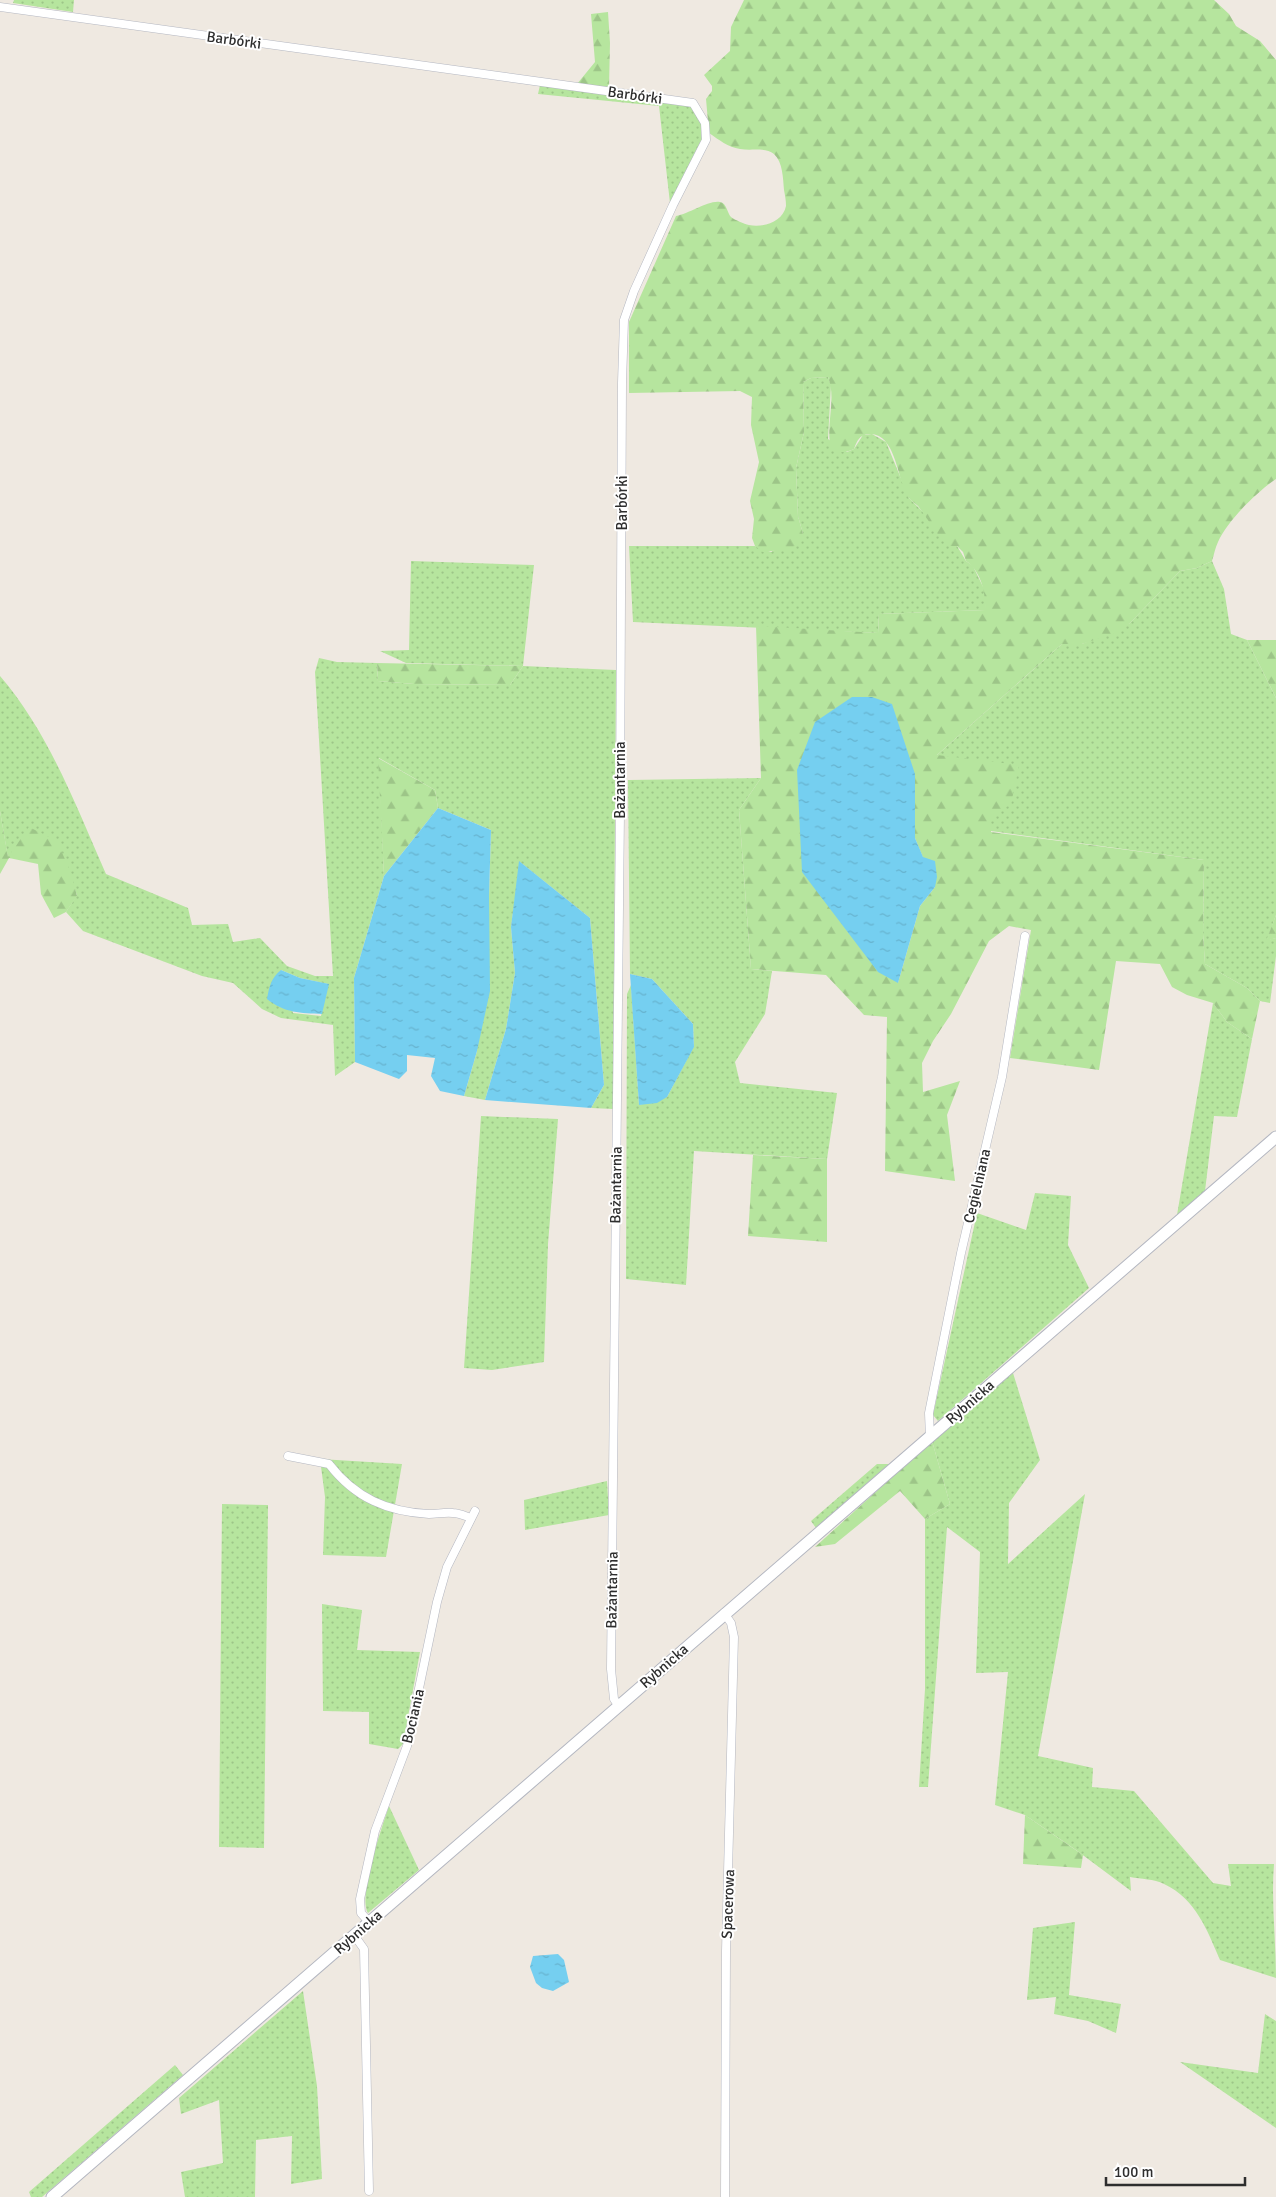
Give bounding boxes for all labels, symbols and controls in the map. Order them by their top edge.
street label: Barbórki [206,27,262,53]
street label: Barbórki [607,82,663,108]
street label: Barbórki [613,476,631,530]
street label: Bażantarnia [611,741,629,819]
street label: Bażantarnia [606,1146,626,1224]
street label: Cegielniana [960,1147,994,1225]
street label: Rybnicka [942,1376,998,1428]
street label: Bażantarnia [602,1551,622,1629]
street label: Rybnicka [636,1640,692,1692]
street label: Bociania [398,1687,428,1745]
street label: Spacerowa [718,1869,738,1939]
street label: Rybnicka [330,1906,386,1958]
scale bar [1106,2154,1245,2186]
text: 100 m [1114,2163,1154,2181]

